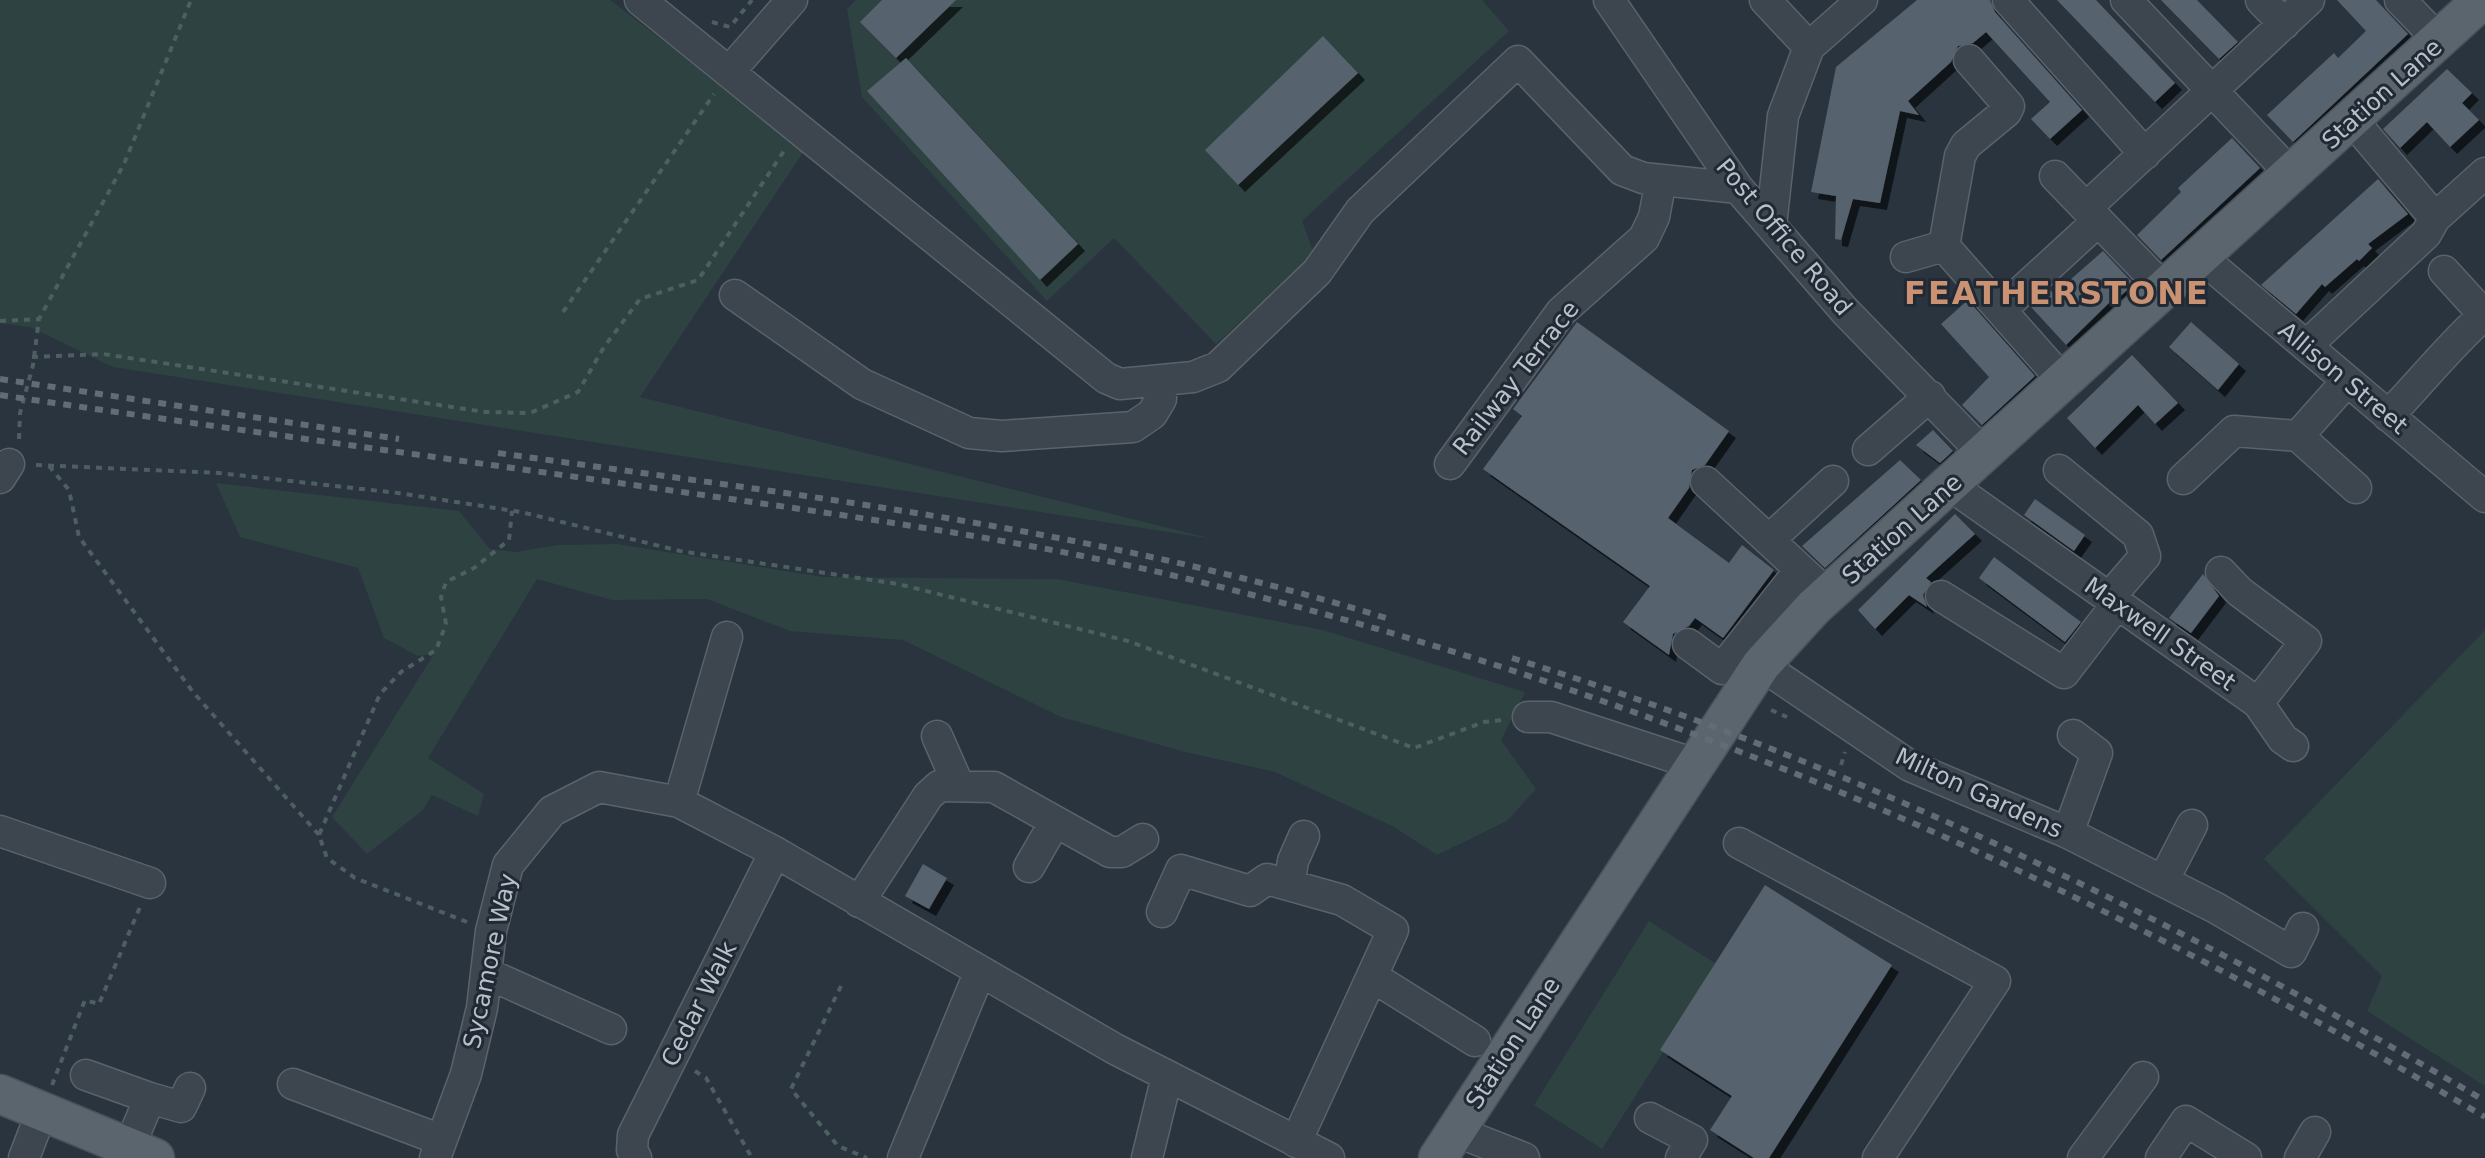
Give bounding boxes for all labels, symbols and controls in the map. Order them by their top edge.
street label: Station Lane [2317,33,2447,155]
street label: Post Office Road [1710,153,1858,321]
district label: FEATHERSTONE [1904,274,2210,312]
street label: Railway Terrace [1447,295,1585,461]
street label: Allison Street [2273,316,2413,440]
street label: Station Lane [1837,468,1967,590]
street label: Maxwell Street [2079,572,2241,696]
street label: Milton Gardens [1891,742,2067,844]
street label: Sycamore Way [458,871,522,1051]
street label: Cedar Walk [656,937,742,1071]
street label: Station Lane [1460,972,1566,1114]

